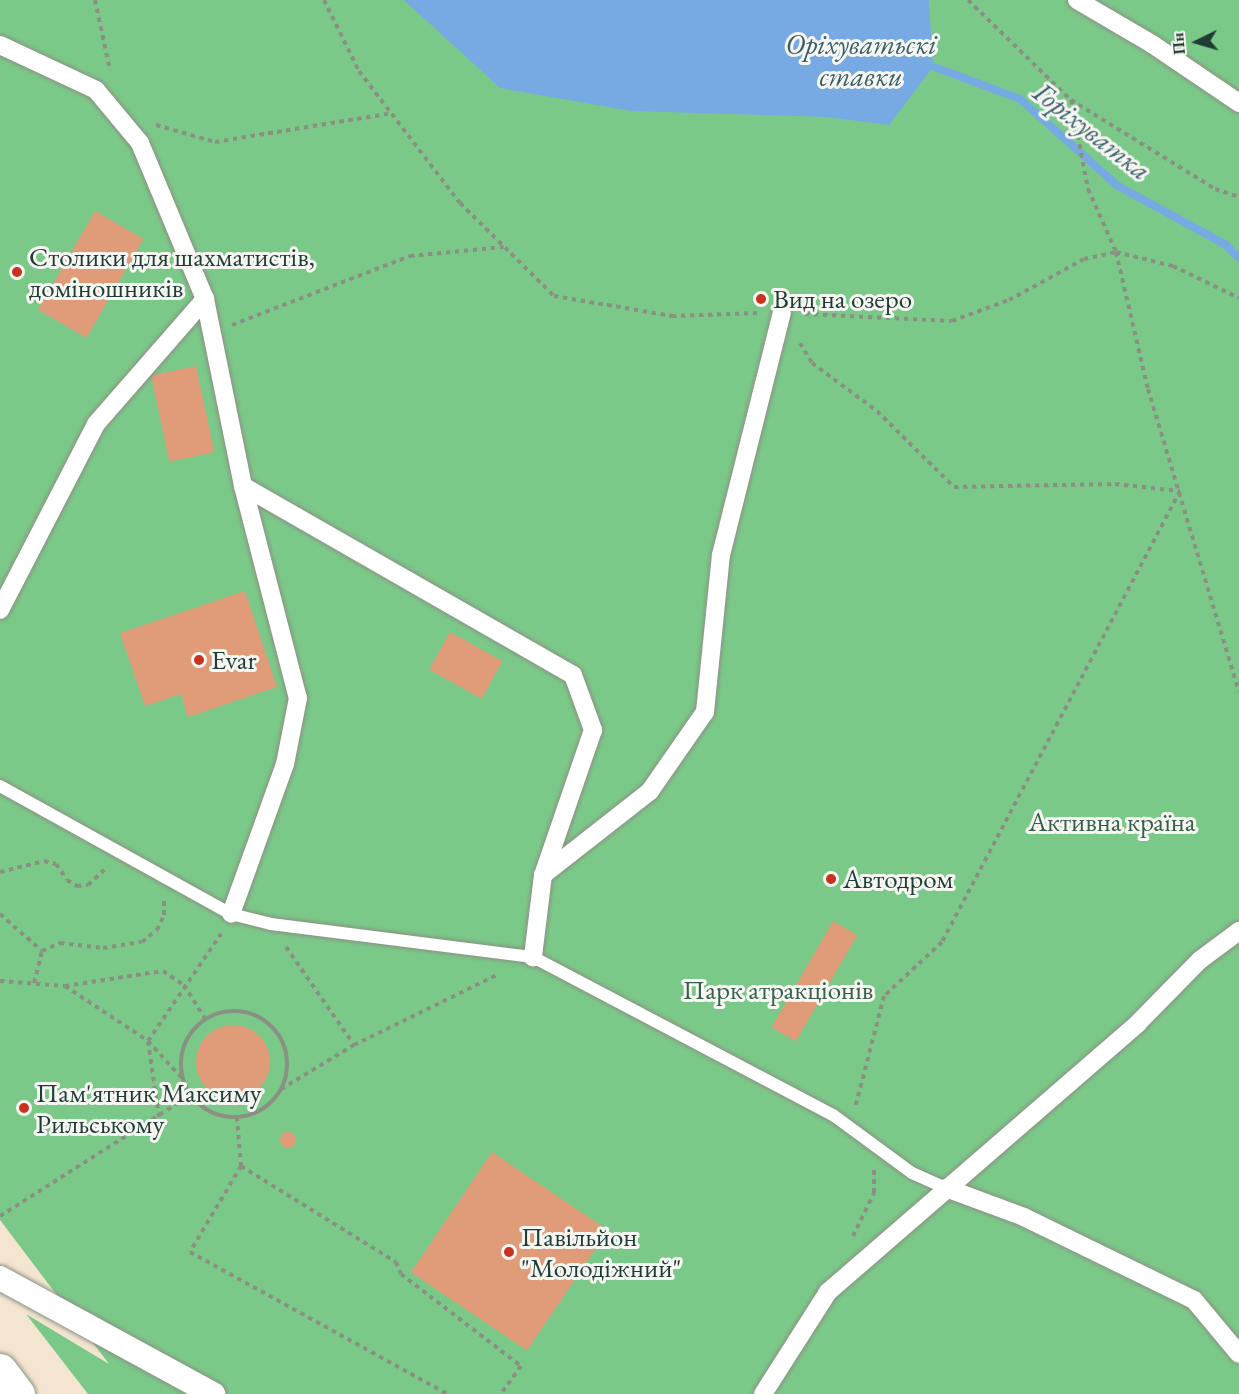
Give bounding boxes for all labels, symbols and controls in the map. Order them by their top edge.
north arrow [1167,12,1227,72]
water label: Оріхуватьскі ставки [786,27,936,93]
text: Пн [1167,32,1190,55]
water label: Горіхуватка [1027,75,1157,187]
place label: Столики для шахматистів, доміношників [29,240,315,303]
marker: Столики для шахматистів, доміношників [10,265,24,279]
place label: Вид на озеро [773,283,912,315]
marker: Вид на озеро [754,292,768,306]
place label: Evar [211,644,257,676]
marker: Evar [192,653,206,667]
park label: Активна країна [1028,806,1196,838]
place label: Автодром [843,863,953,895]
marker: Автодром [824,872,838,886]
park label: Парк атракціонів [683,974,873,1006]
place label: Пам'ятник Максиму Рильському [36,1076,262,1139]
marker: Пам'ятник Максиму Рильському [17,1101,31,1115]
place label: Павільйон "Молодіжний" [521,1220,681,1283]
marker: Павільйон "Молодіжний" [502,1245,516,1259]

